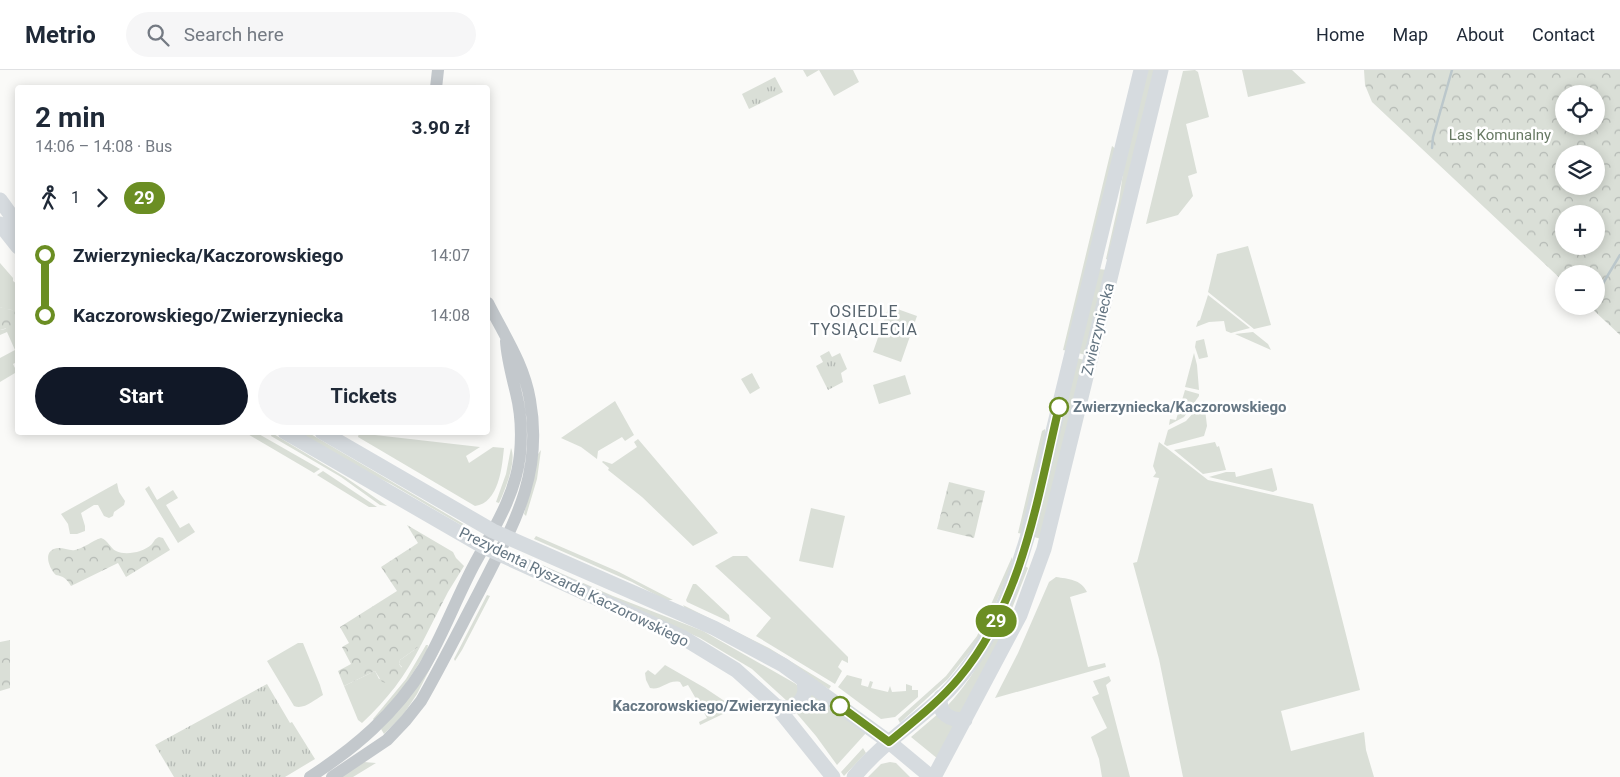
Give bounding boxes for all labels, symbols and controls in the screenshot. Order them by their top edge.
search box [126,12,476,57]
text: Metrio [25,21,96,49]
icon: search [144,21,172,49]
text: Search here [184,23,284,46]
text: Home [1316,24,1365,45]
text: Map [1393,24,1428,45]
text: About [1456,24,1504,45]
text: Contact [1532,24,1595,45]
map controls [1555,85,1605,315]
button: locate [1555,85,1605,135]
text: 2 min [35,101,105,134]
text: 3.90 zł [412,116,470,139]
park label: Las Komunalny [1449,126,1551,144]
text: 14:06 – 14:08 · Bus [35,137,172,156]
button: layers [1555,145,1605,195]
icon: walk [35,184,63,212]
icon: forward [88,184,116,212]
text: 29 [134,187,155,208]
text: 1 [71,188,80,207]
button: + [1555,205,1605,255]
text: Zwierzyniecka/Kaczorowskiego [73,244,343,267]
text: 14:07 [430,246,470,265]
button: − [1555,265,1605,315]
street label: Zwierzyniecka [1078,281,1118,377]
district label: OSIEDLE TYSIĄCLECIA [810,302,918,339]
text: Kaczorowskiego/Zwierzyniecka [73,304,343,327]
text: 14:08 [430,306,470,325]
button: Start [35,367,248,425]
button: Tickets [258,367,470,425]
marker: Zwierzyniecka/Kaczorowskiego [1049,397,1069,417]
place label: Zwierzyniecka/Kaczorowskiego [1073,398,1287,416]
street label: Prezydenta Ryszarda Kaczorowskiego [456,523,692,651]
line badge: 29 [974,605,1018,637]
text: 29 [986,610,1006,631]
marker: Kaczorowskiego/Zwierzyniecka [830,696,850,716]
place label: Kaczorowskiego/Zwierzyniecka [612,697,826,715]

